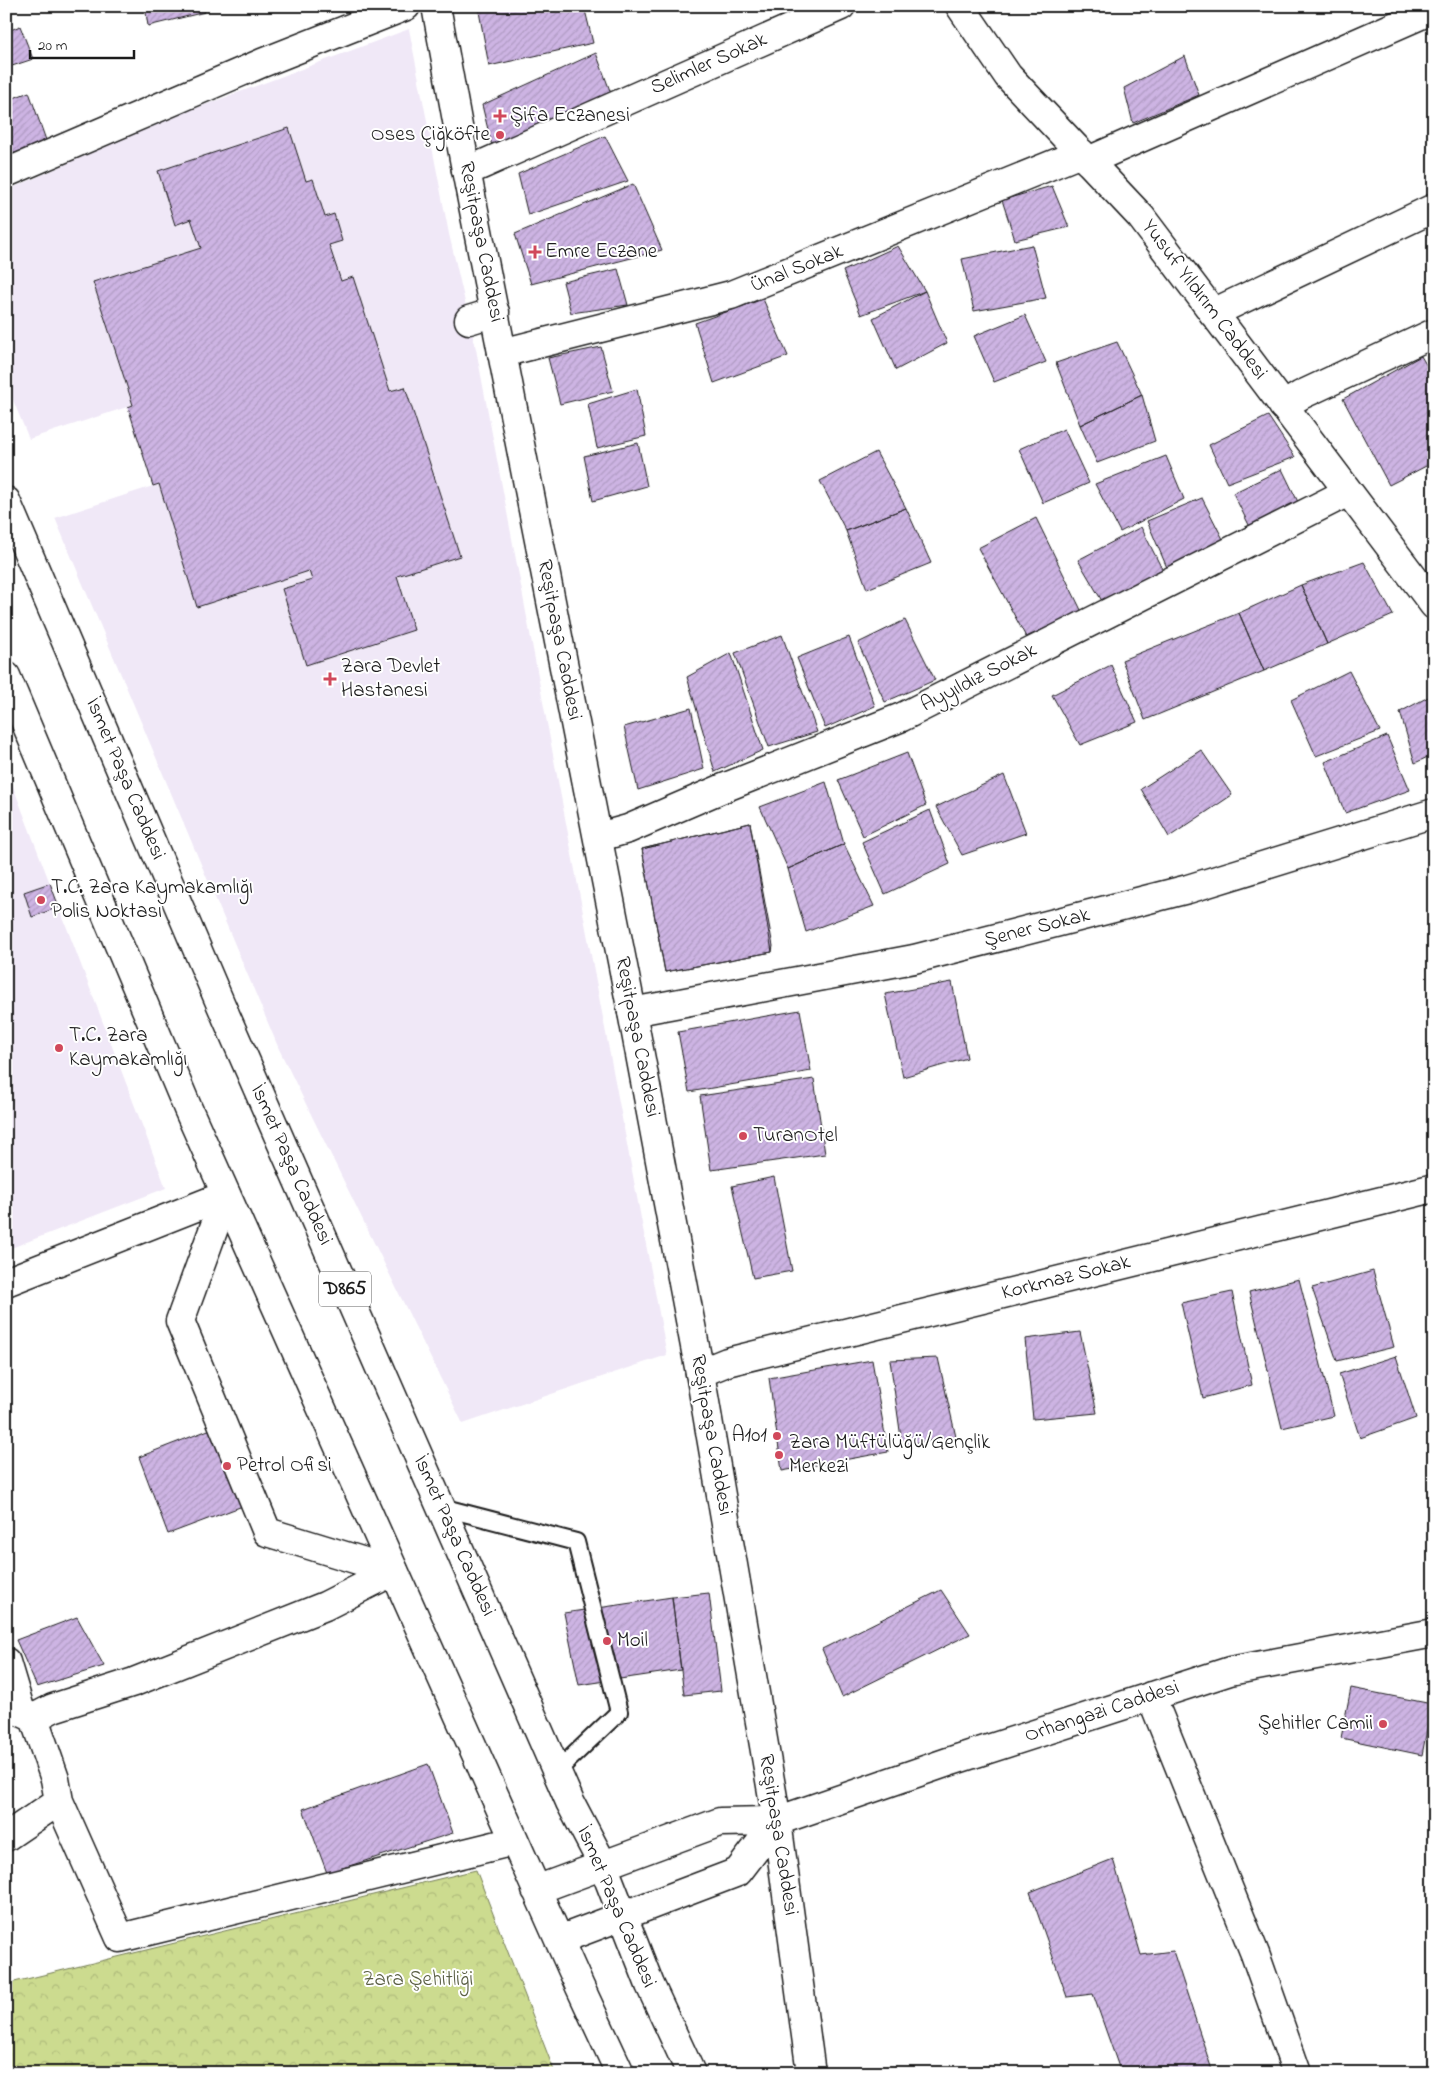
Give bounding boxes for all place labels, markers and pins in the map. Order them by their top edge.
place label: Şifa Eczanesi [510,101,630,131]
marker: Şifa Eczanesi [494,110,506,122]
place label: Oses Çiğköfte [371,120,491,152]
marker: Oses Çiğköfte [494,129,506,141]
place label: Emre Eczane [545,237,658,267]
marker: Emre Eczane [529,246,541,258]
place label: Zara Devlet Hastanesi [341,652,440,706]
marker: Zara Devlet Hastanesi [323,672,337,686]
place label: T.C. Zara Kaymakamlığı Polis Noktası [51,873,253,927]
marker: T.C. Zara Kaymakamlığı Polis Noktası [35,894,47,906]
place label: T.C. Zara Kaymakamlığı [69,1021,187,1077]
marker: T.C. Zara Kaymakamlığı [53,1042,65,1054]
place label: TuranOtel [753,1121,838,1151]
marker: TuranOtel [737,1130,749,1142]
place label: A101 [732,1421,767,1451]
place label: Zara Müftülüğü/Gençlik Merkezi [789,1428,991,1482]
marker: A101 [771,1430,783,1442]
marker: Zara Müftülüğü/Gençlik Merkezi [773,1449,785,1461]
place label: Petrol Ofisi [237,1451,332,1481]
marker: Petrol Ofisi [221,1460,233,1472]
place label: Moil [617,1626,648,1656]
marker: Moil [601,1635,613,1647]
place label: Şehitler Camii [1258,1709,1373,1739]
marker: Şehitler Camii [1377,1718,1389,1730]

